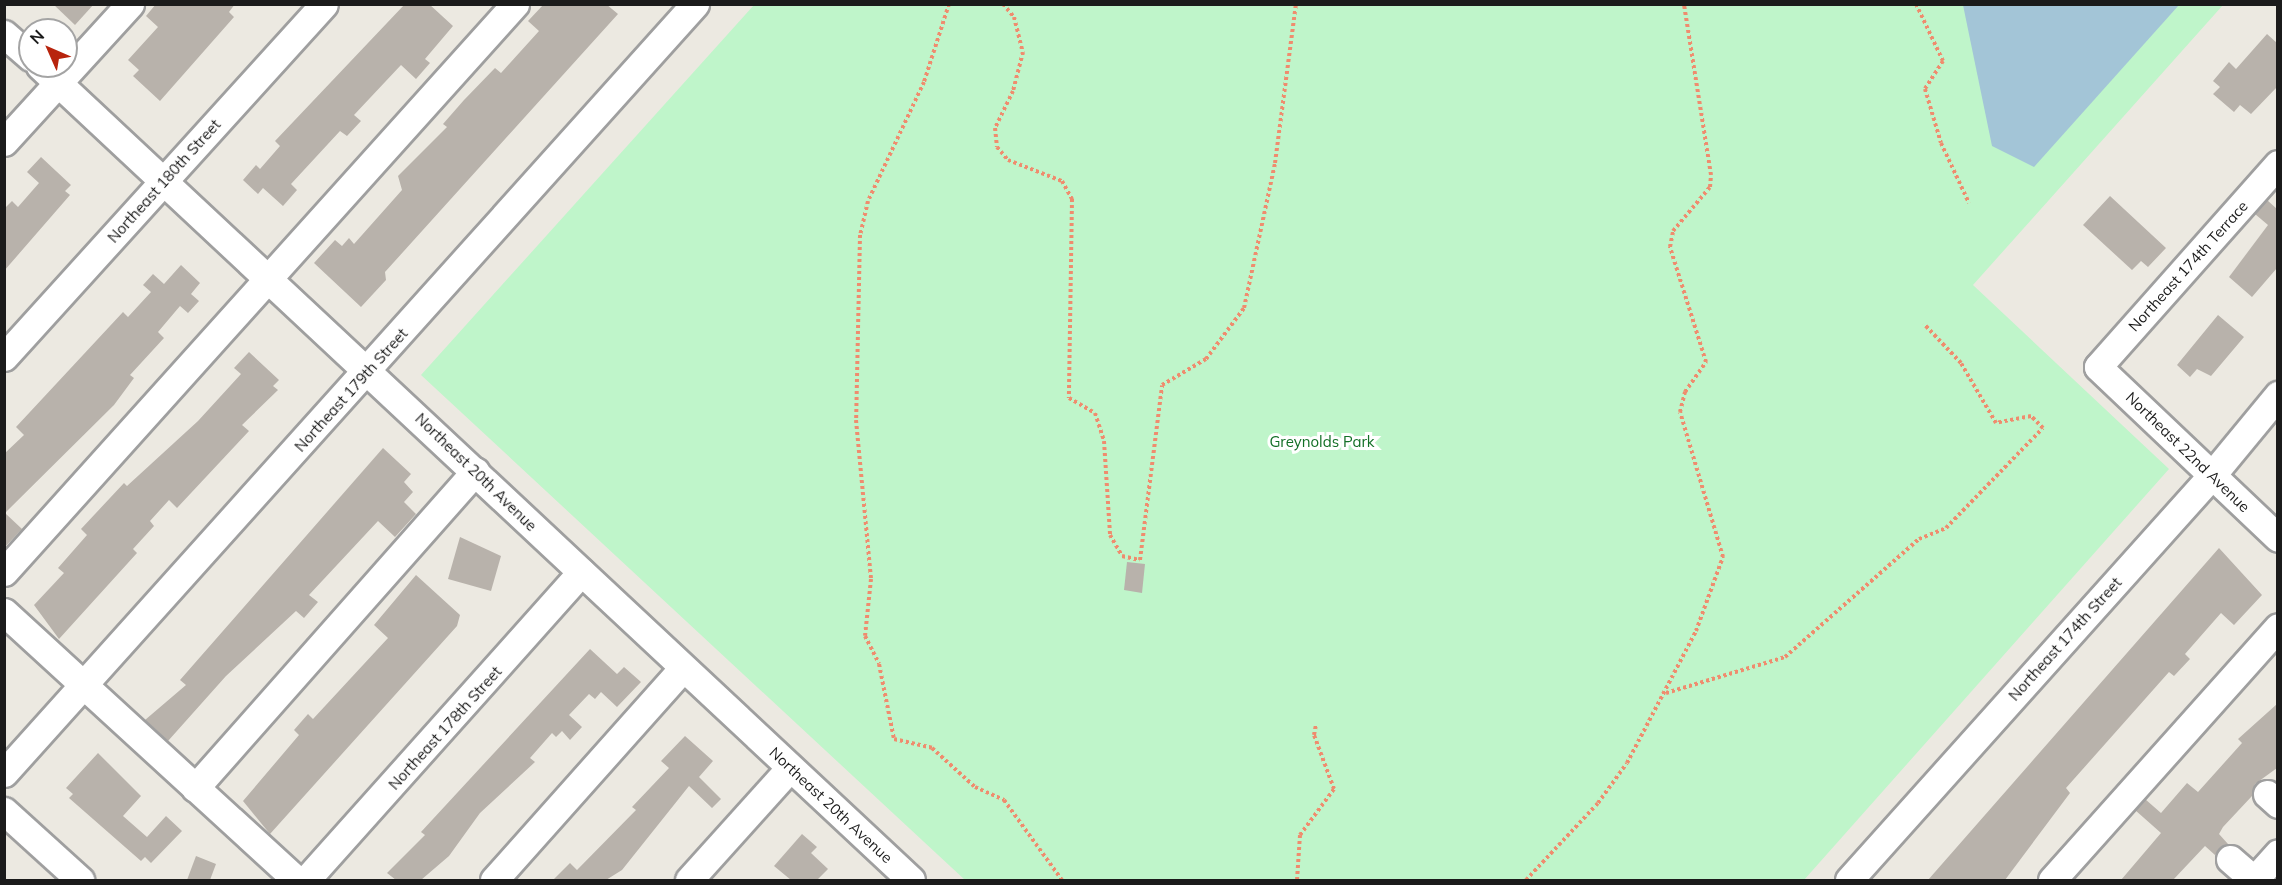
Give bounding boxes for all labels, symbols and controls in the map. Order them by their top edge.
north arrow [18,18,78,78]
text: N [25,25,48,48]
street label: Northeast 180th Street [104,116,224,246]
street label: Northeast 174th Terrace [2125,197,2251,335]
street label: Northeast 179th Street [291,325,411,455]
street label: Northeast 22nd Avenue [2122,388,2254,516]
street label: Northeast 20th Avenue [412,409,540,535]
park label: Greynolds Park [1269,433,1375,451]
street label: Northeast 174th Street [2005,574,2125,704]
street label: Northeast 178th Street [385,663,505,793]
street label: Northeast 20th Avenue [766,743,896,867]

